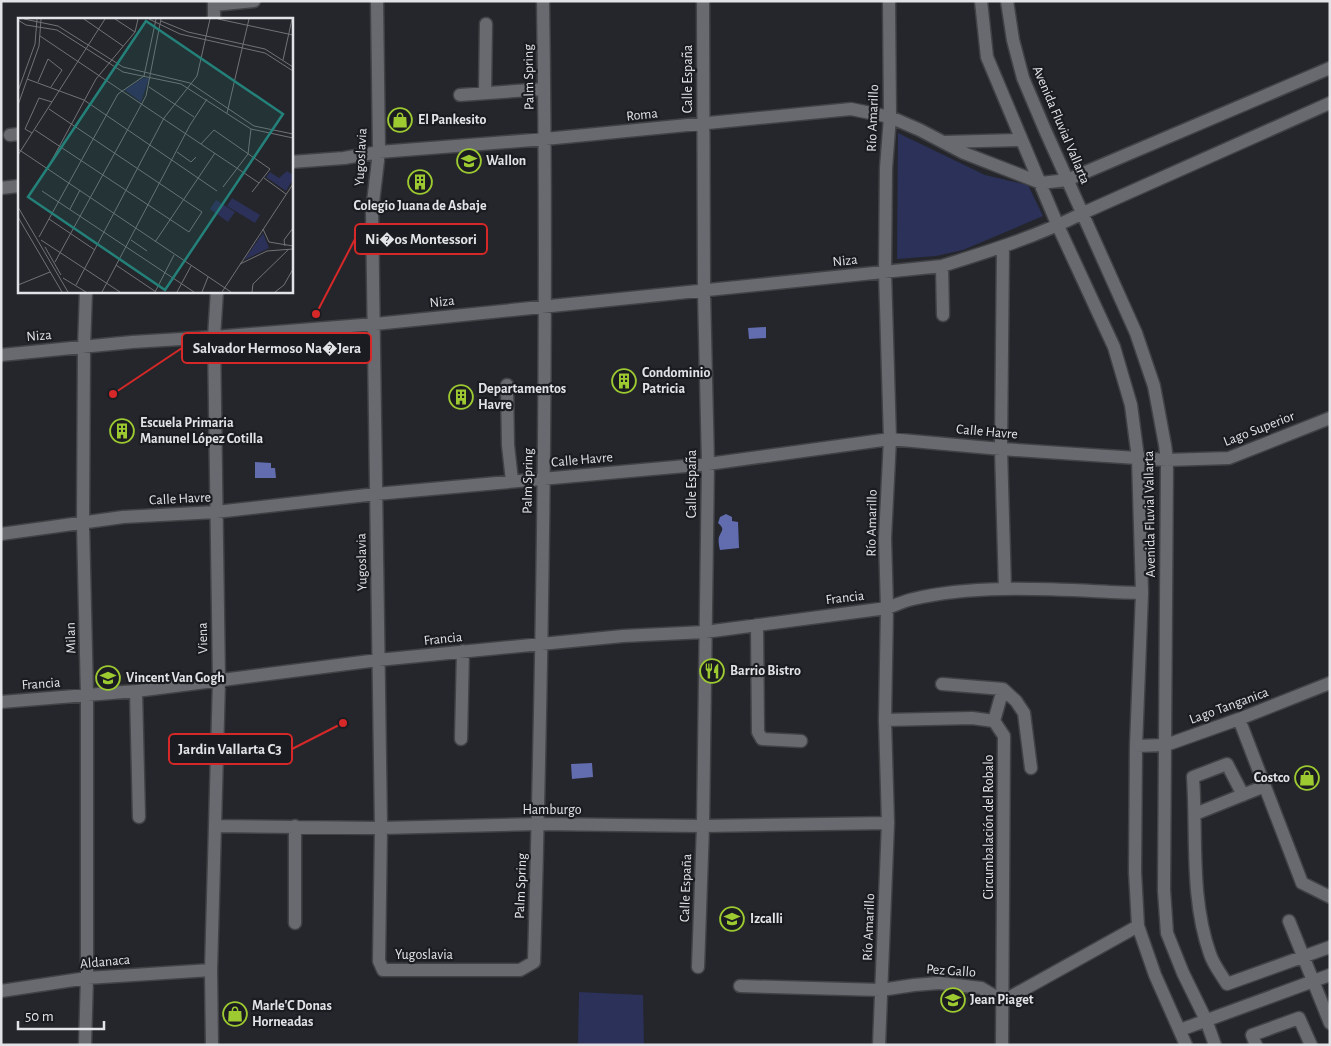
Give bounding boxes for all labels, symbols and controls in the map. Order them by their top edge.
inset map [18,18,292,292]
street label: Palm Spring [521,44,537,110]
street label: Calle España [681,44,695,113]
street label: Avenida Fluvial Vallarta [1030,64,1092,187]
street label: Río Amarillo [865,84,881,152]
street label: Roma [626,106,659,124]
shop icon: El Pankesito [387,107,413,133]
place label: El Pankesito [418,113,487,127]
street label: Yugoslavia [352,127,370,186]
school or university icon: Wallon [456,148,482,174]
place label: Wallon [486,154,526,168]
building icon: Colegio Juana de Asbaje [407,169,433,195]
place label: Colegio Juana de Asbaje [353,199,487,213]
callout: Ni�os Montessori [355,224,487,254]
text: Ni�os Montessori [365,232,477,247]
street label: Niza [832,253,859,269]
street label: Niza [429,294,456,310]
street label: Niza [26,328,53,344]
callout: Salvador Hermoso Na�Jera [182,333,371,363]
text: Salvador Hermoso Na�Jera [193,341,361,356]
place label: Condominio Patricia [642,366,710,396]
building icon: Condominio Patricia [611,368,637,394]
place label: Departamentos Havre [478,382,566,412]
building icon: Departamentos Havre [448,384,474,410]
street label: Lago Superior [1222,409,1297,449]
place label: Escuela Primaria Manunel López Cotilla [140,416,264,446]
building icon: Escuela Primaria Manunel López Cotilla [109,418,135,444]
street label: Calle Havre [956,422,1018,442]
street label: Palm Spring [520,448,536,514]
street label: Calle España [685,449,699,518]
street label: Calle Havre [551,450,613,470]
street label: Avenida Fluvial Vallarta [1142,450,1158,578]
street label: Río Amarillo [864,489,880,557]
street label: Calle Havre [149,490,211,508]
street label: Yugoslavia [354,532,370,591]
street label: Francia [825,589,866,607]
street label: Milan [63,622,79,654]
street label: Viena [196,622,210,654]
street label: Francia [423,630,464,648]
restaurant icon: Barrio Bistro [699,658,725,684]
place label: Barrio Bistro [730,664,801,678]
school or university icon: Vincent Van Gogh [95,665,121,691]
place label: Vincent Van Gogh [126,671,225,685]
street label: Francia [21,676,61,692]
street label: Lago Tanganica [1188,685,1271,727]
callout: Jardin Vallarta C3 [169,734,292,764]
text: Jardin Vallarta C3 [178,742,282,757]
street label: Circumbalación del Robalo [982,754,996,900]
shop icon: Costco [1294,765,1320,791]
place label: Costco [1254,771,1290,785]
street label: Hamburgo [522,803,582,817]
street label: Palm Spring [513,853,529,919]
street label: Calle España [678,853,694,922]
street label: Río Amarillo [861,893,877,961]
school or university icon: Izcalli [719,906,745,932]
place label: Izcalli [750,912,783,926]
street label: Yugoslavia [395,948,454,962]
street label: Aldanaca [79,953,131,971]
street label: Pez Gallo [926,962,976,980]
school or university icon: Jean Piaget [940,987,966,1013]
place label: Jean Piaget [970,993,1034,1007]
scale bar [18,998,104,1030]
place label: Marle'C Donas Horneadas [252,999,332,1029]
shop icon: Marle'C Donas Horneadas [222,1001,248,1027]
text: 50 m [25,1009,54,1024]

